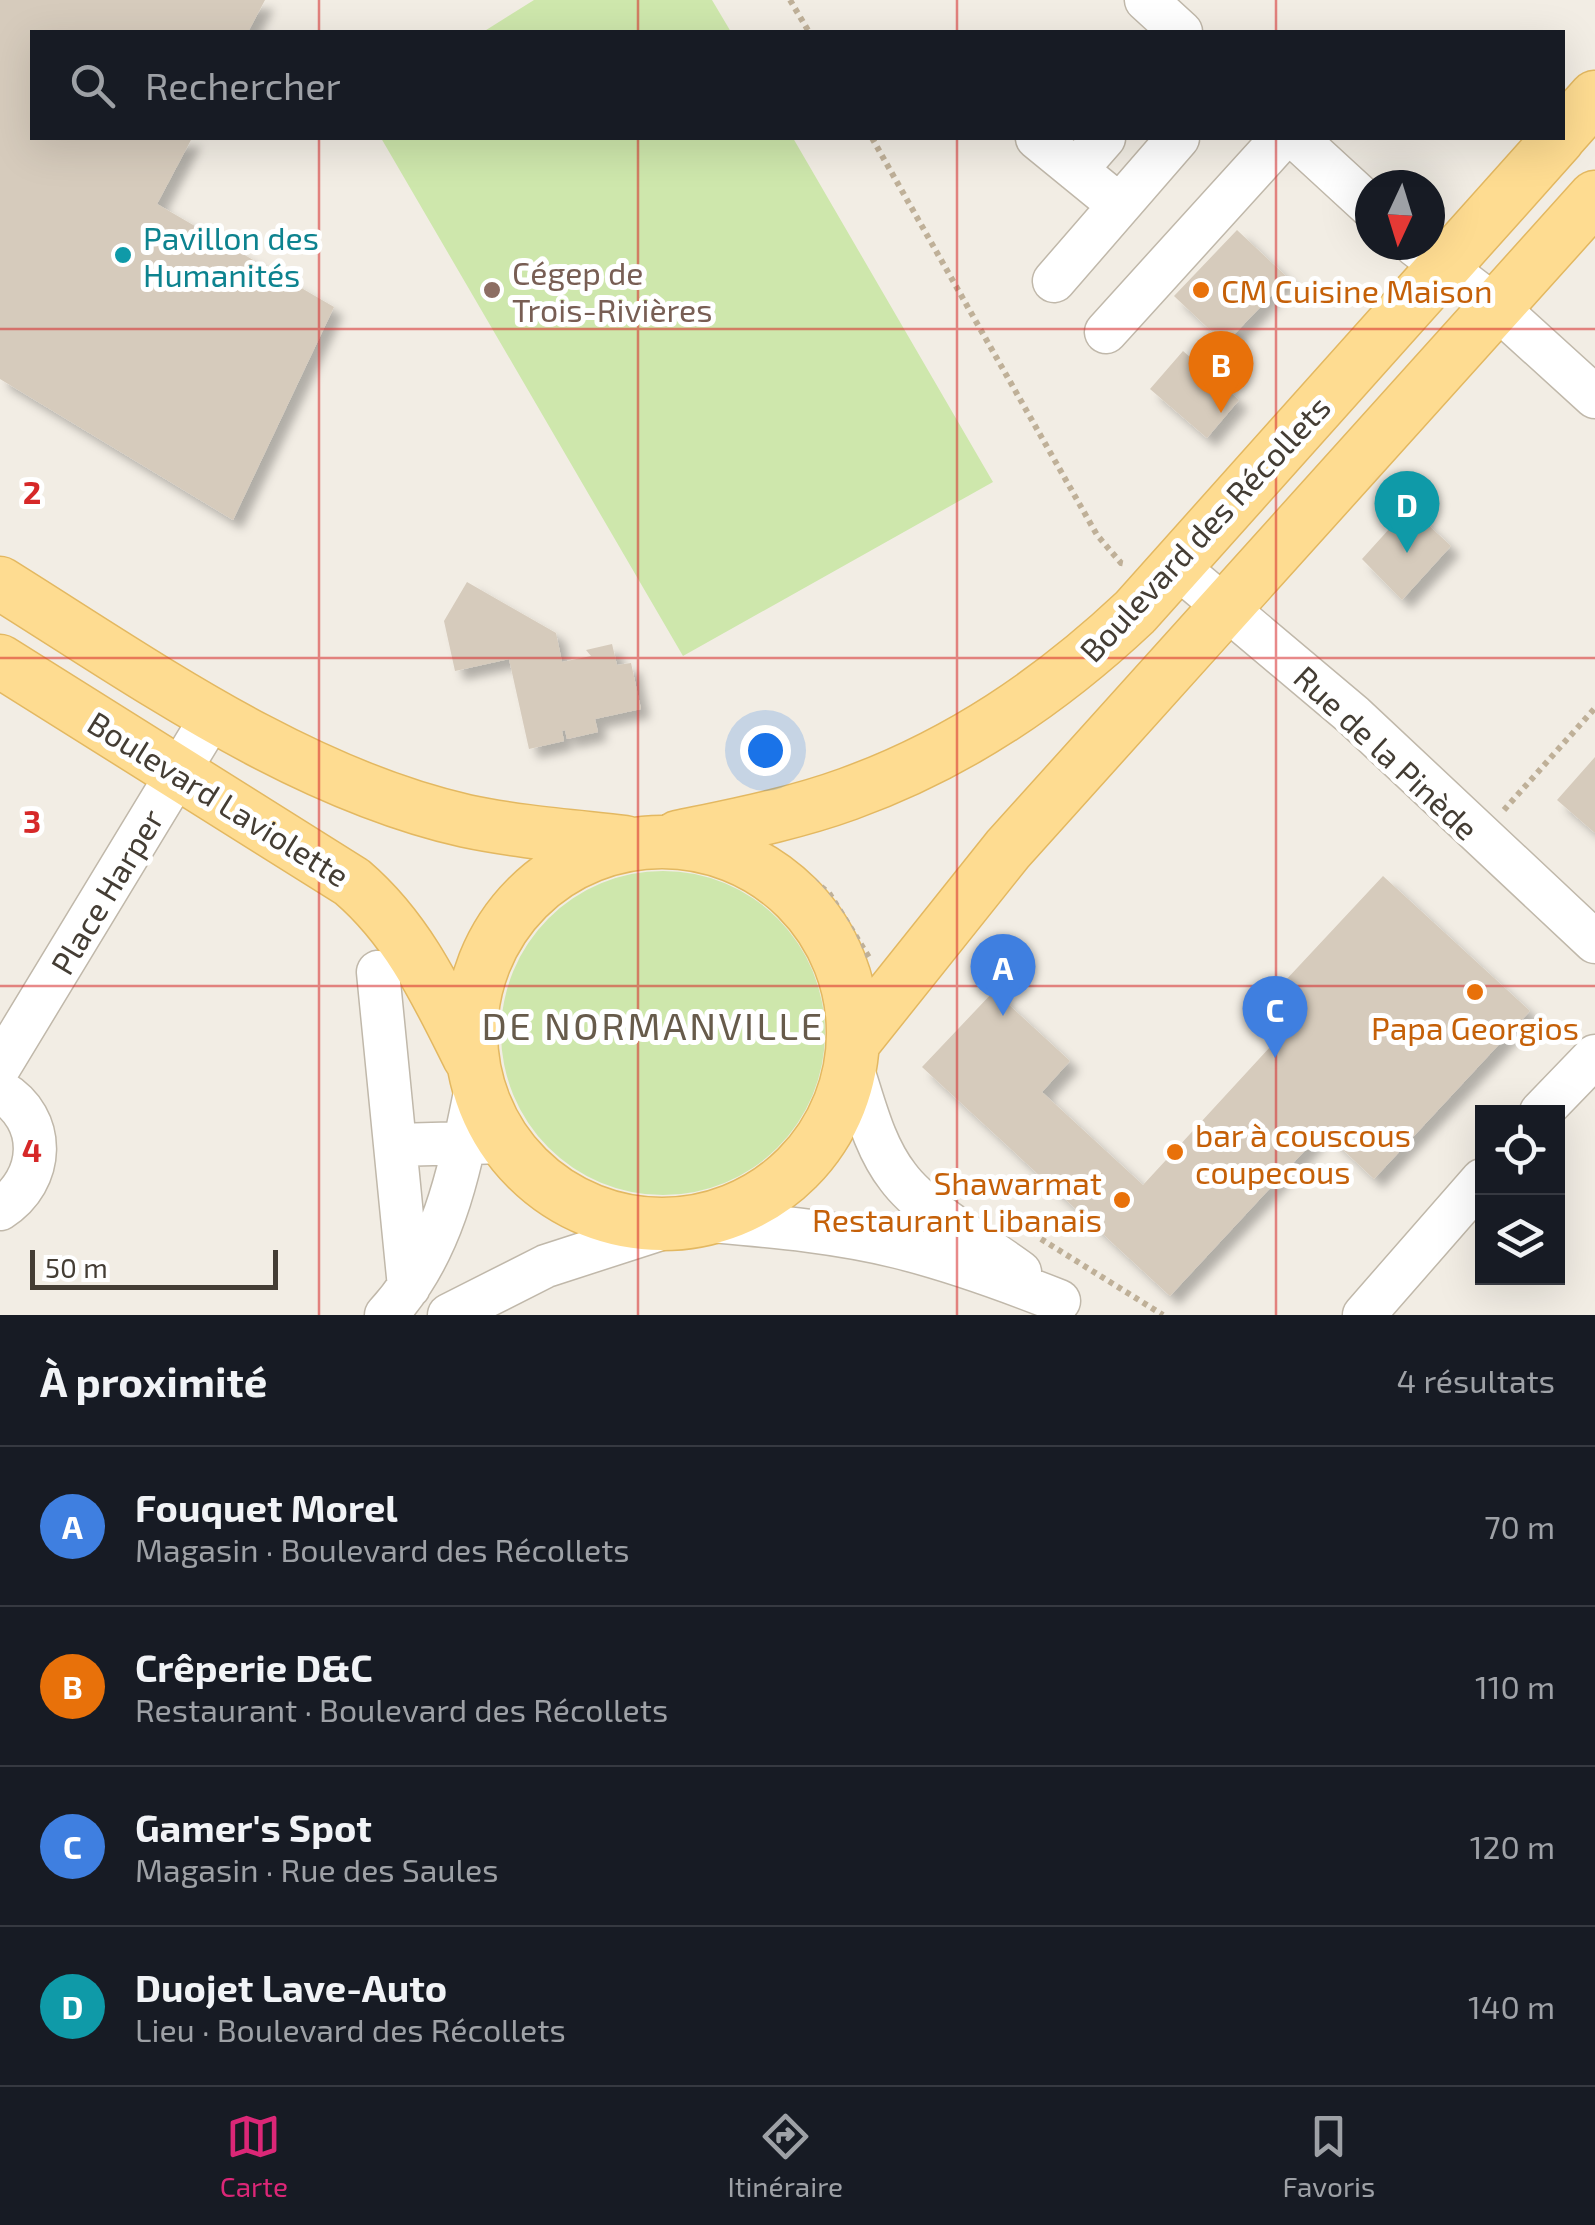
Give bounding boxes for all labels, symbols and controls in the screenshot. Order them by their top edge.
search box [30,30,1565,140]
icon: search [65,58,120,113]
text: Rechercher [145,62,341,108]
north arrow [1355,170,1445,260]
place label: Pavillon des Humanités [143,218,319,293]
marker: Pavillon des Humanités [112,244,134,266]
place label: Cégep de Trois-Rivières [512,253,712,328]
place label: CM Cuisine Maison [1221,271,1493,309]
marker: Cégep de Trois-Rivières [481,279,503,301]
marker: CM Cuisine Maison [1190,279,1212,301]
pin: B [1188,330,1254,413]
street label: Boulevard des Récollets [1071,387,1337,669]
pin: D [1374,470,1440,553]
text: 2 [23,472,41,510]
street label: Rue de la Pinède [1287,657,1487,847]
street label: Boulevard Laviolette [81,702,357,894]
your location [740,725,791,776]
text: 3 [23,801,41,839]
street label: Place Harper [42,801,170,981]
pin: A [970,934,1036,1016]
pin: C [1242,976,1308,1058]
marker: Papa Georgios [1464,981,1486,1003]
district label: DE NORMANVILLE [482,1002,824,1048]
place label: Papa Georgios [1371,1008,1579,1046]
map controls [1475,1105,1565,1285]
button: locate [1475,1105,1565,1195]
place label: bar à couscous coupecous [1195,1115,1411,1190]
text: 4 [22,1130,42,1168]
marker: bar à couscous coupecous [1164,1141,1186,1163]
place label: Shawarmat Restaurant Libanais [812,1163,1102,1238]
marker: Shawarmat Restaurant Libanais [1111,1189,1133,1211]
button: layers [1475,1195,1565,1285]
scale bar [30,1245,278,1290]
text: 50 m [45,1250,108,1284]
text: À proximité [40,1355,267,1405]
text: 4 résultats [1397,1361,1555,1399]
text: Fouquet Morel [135,1484,398,1530]
text: A [62,1507,83,1545]
text: 70 m [1484,1507,1555,1545]
text: Magasin · Boulevard des Récollets [135,1530,630,1568]
text: Crêperie D&C [135,1644,373,1690]
text: B [62,1667,83,1705]
text: 110 m [1475,1667,1555,1705]
text: Restaurant · Boulevard des Récollets [135,1690,668,1728]
text: Gamer's Spot [135,1804,372,1850]
text: C [63,1827,82,1865]
text: 120 m [1470,1827,1555,1865]
text: Magasin · Rue des Saules [135,1850,498,1888]
text: Duojet Lave-Auto [135,1964,447,2010]
text: D [62,1987,83,2025]
text: 140 m [1468,1987,1555,2025]
text: Lieu · Boulevard des Récollets [135,2010,566,2048]
tab: Carte [220,2109,288,2203]
tab: Itinéraire [727,2109,843,2203]
tab: Favoris [1282,2109,1375,2203]

